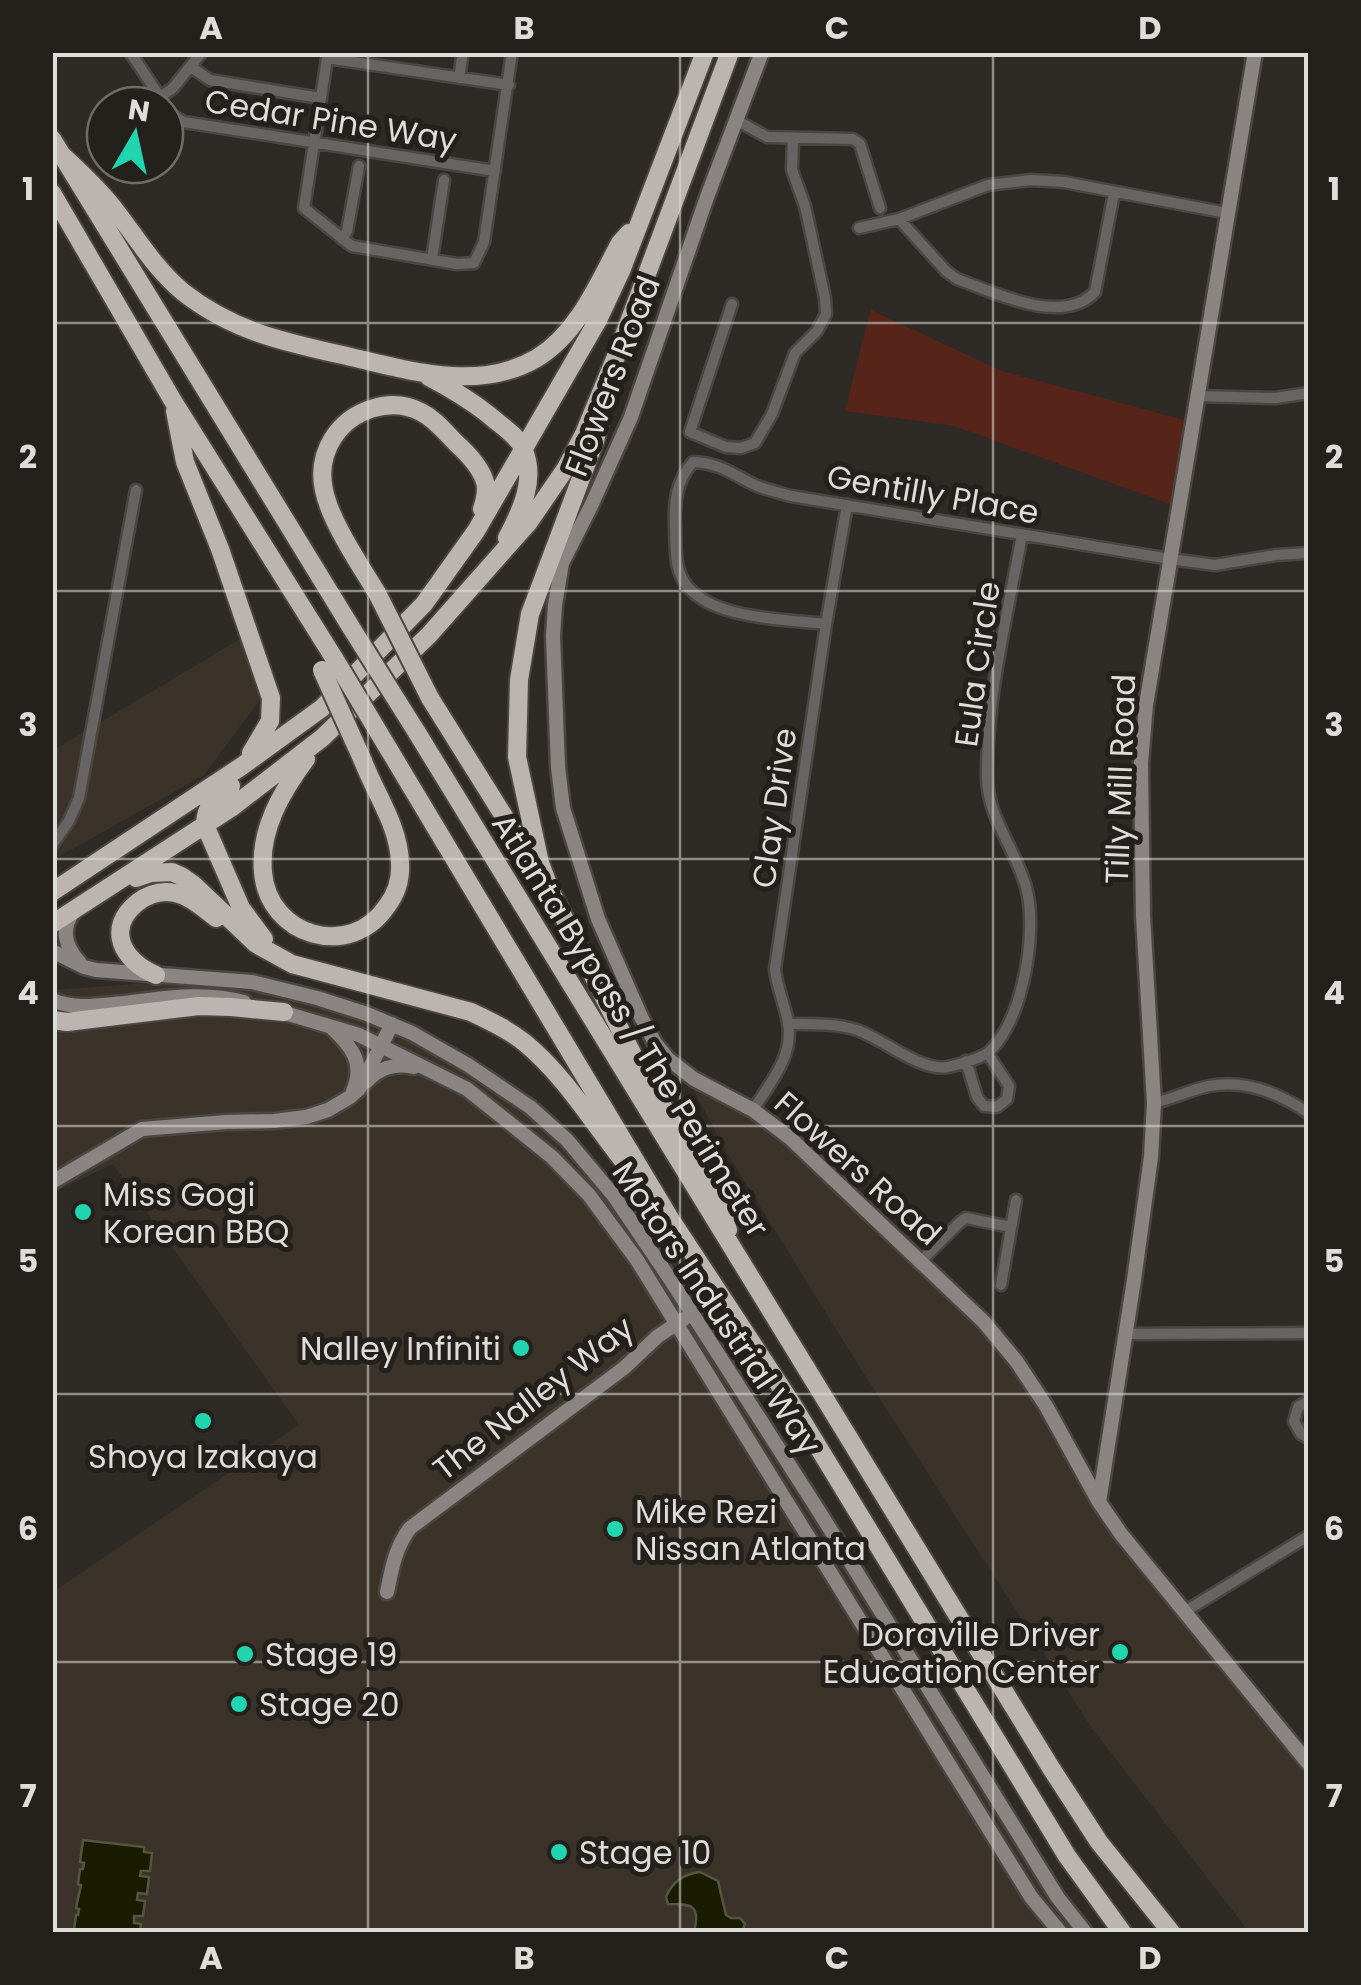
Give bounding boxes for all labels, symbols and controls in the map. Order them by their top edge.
text: A [199,5,223,50]
text: B [513,5,535,50]
text: C [825,5,849,50]
text: D [1138,5,1162,50]
street label: Cedar Pine Way [202,78,460,162]
north arrow [85,85,185,185]
text: N [125,90,152,132]
text: 1 [22,166,34,211]
text: 1 [1328,166,1340,211]
street label: Flowers Road [553,269,671,483]
text: 2 [19,434,37,479]
text: 2 [1325,434,1343,479]
street label: Gentilly Place [824,453,1042,535]
street label: Eula Circle [943,578,1011,750]
street label: Tilly Mill Road [1094,673,1146,885]
text: 3 [18,702,38,747]
text: 3 [1324,702,1344,747]
street label: Clay Drive [741,725,807,891]
street label: Atlanta Bypass / The Perimeter [481,804,781,1246]
text: 4 [17,970,39,1015]
text: 4 [1323,970,1345,1015]
street label: Flowers Road [765,1081,951,1255]
street label: Motors Industrial Way [602,1152,832,1464]
place label: Miss Gogi Korean BBQ [103,1172,290,1254]
marker: Miss Gogi Korean BBQ [72,1201,94,1223]
text: 5 [18,1238,38,1283]
text: 5 [1324,1238,1344,1283]
street label: The Nalley Way [423,1305,643,1491]
place label: Nalley Infiniti [300,1326,501,1371]
marker: Nalley Infiniti [510,1337,532,1359]
marker: Shoya Izakaya [192,1410,214,1432]
place label: Shoya Izakaya [88,1434,318,1479]
place label: Mike Rezi Nissan Atlanta [635,1489,866,1571]
text: 6 [18,1506,38,1551]
text: 6 [1324,1506,1344,1551]
marker: Mike Rezi Nissan Atlanta [604,1518,626,1540]
place label: Doraville Driver Education Center [823,1612,1100,1694]
place label: Stage 19 [265,1632,397,1677]
marker: Doraville Driver Education Center [1109,1641,1131,1663]
marker: Stage 19 [234,1643,256,1665]
place label: Stage 20 [259,1682,400,1727]
marker: Stage 20 [228,1693,250,1715]
text: 7 [19,1773,37,1818]
text: 7 [1325,1773,1343,1818]
place label: Stage 10 [579,1830,711,1875]
marker: Stage 10 [548,1841,570,1863]
text: A [199,1935,223,1980]
text: B [513,1935,535,1980]
text: C [825,1935,849,1980]
text: D [1138,1935,1162,1980]

